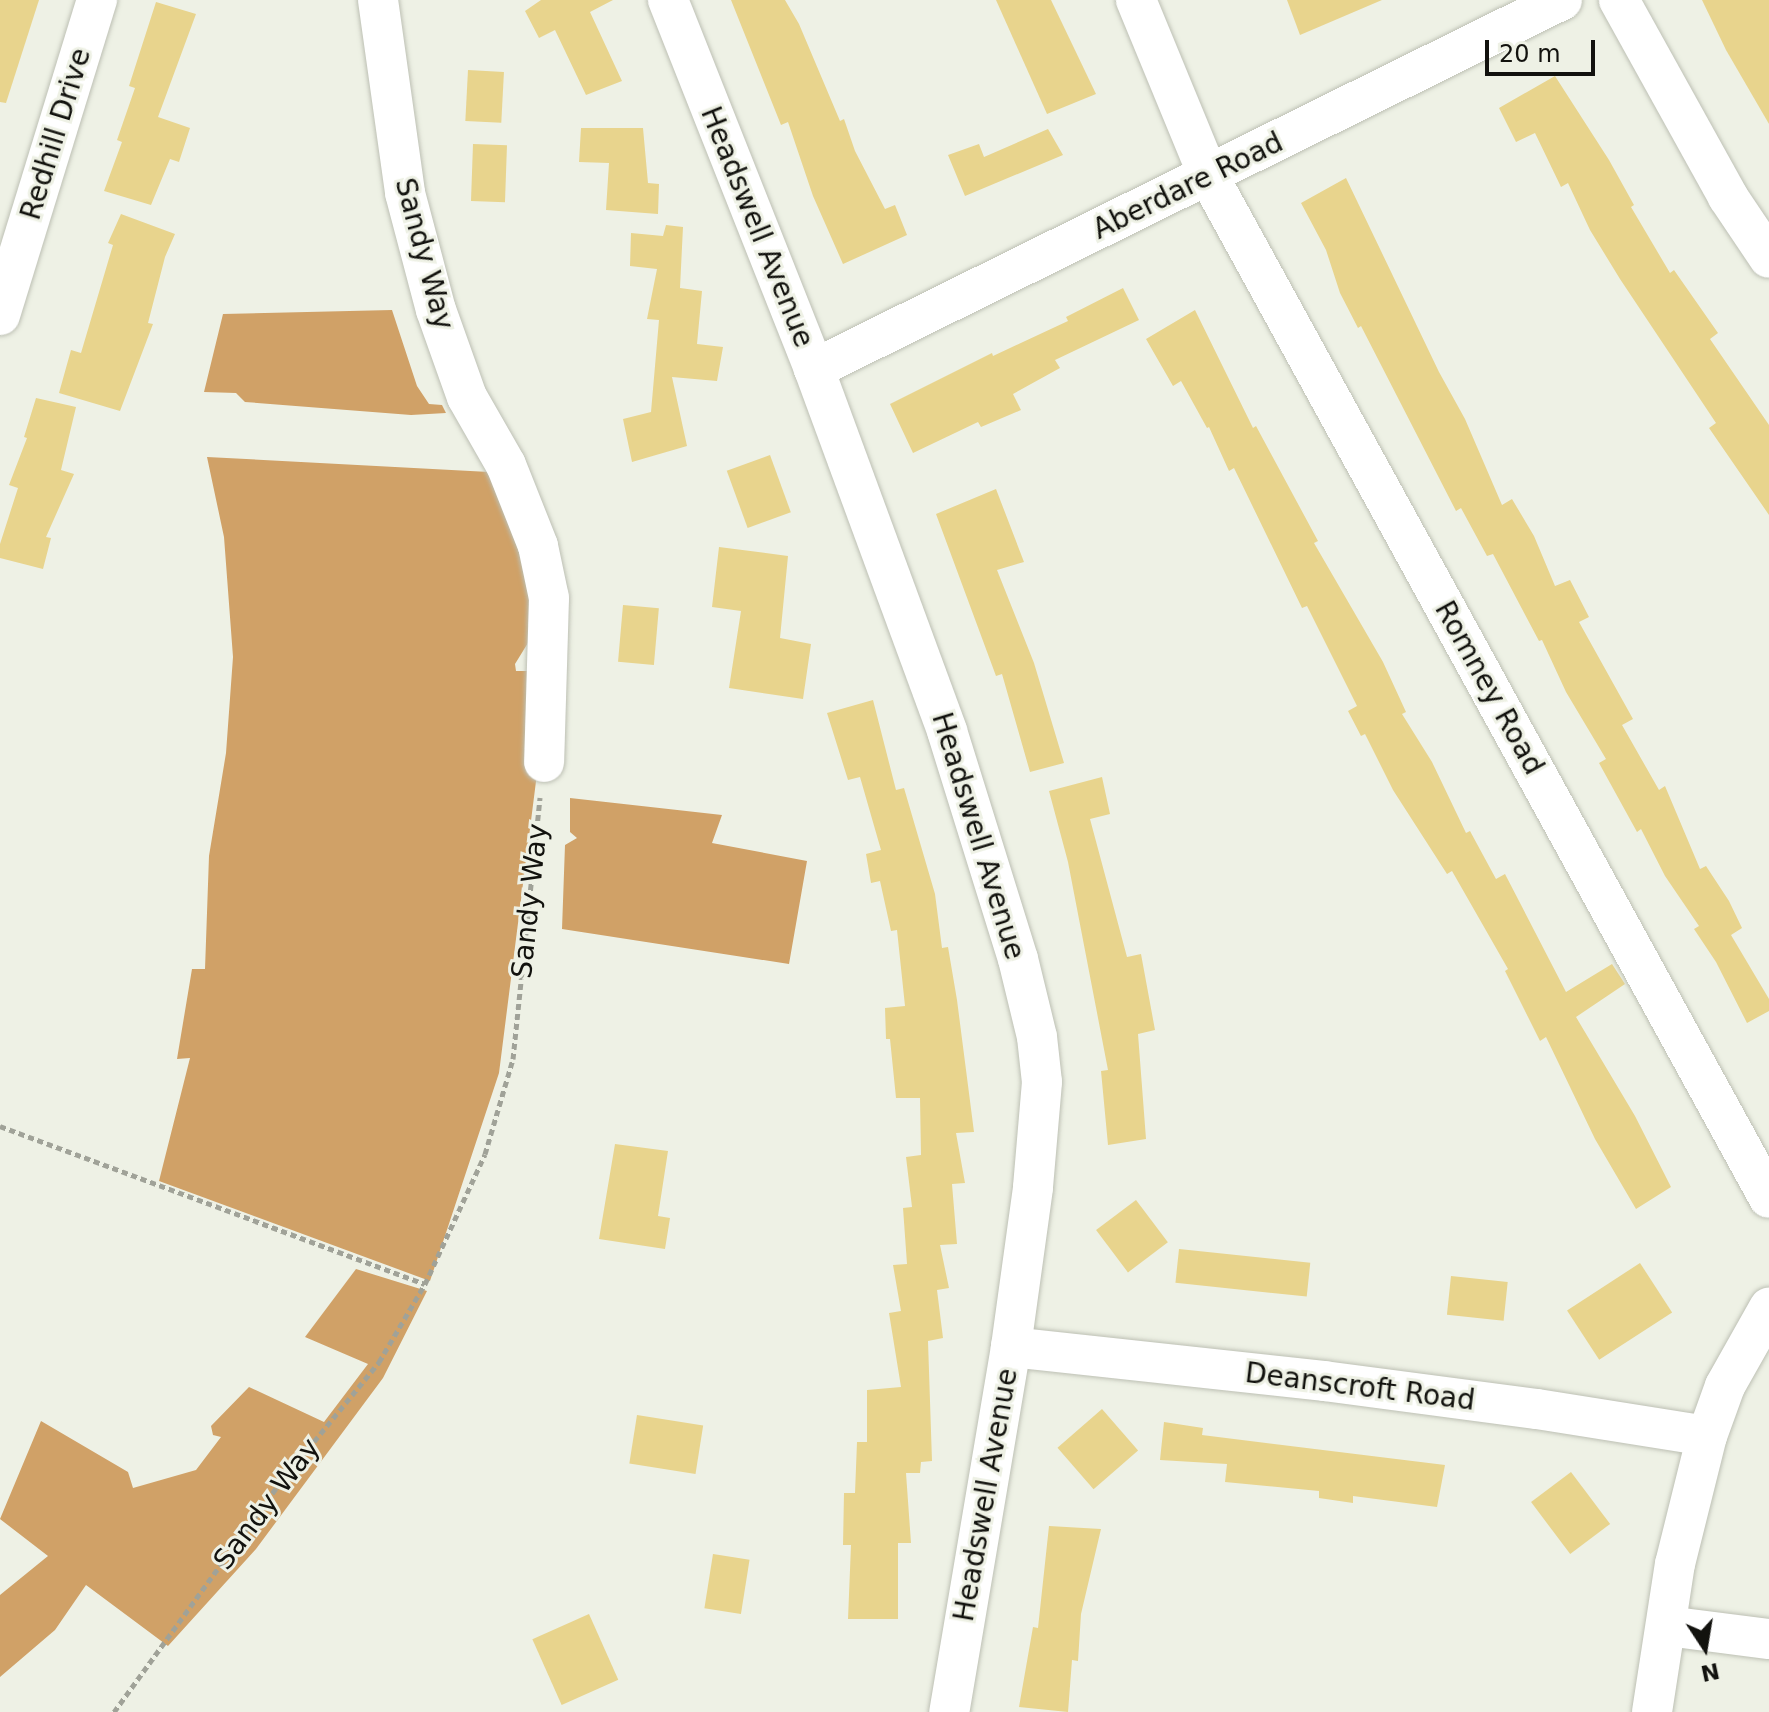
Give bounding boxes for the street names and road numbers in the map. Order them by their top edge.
street label: Redhill Drive [14,44,98,224]
street label: Headswell Avenue [693,102,821,352]
street label: Aberdare Road [1087,125,1289,247]
street label: Sandy Way [388,175,460,333]
street label: Romney Road [1427,595,1551,781]
street label: Headswell Avenue [924,708,1032,964]
street label: Sandy Way [505,822,555,980]
street label: Deanscroft Road [1243,1356,1477,1418]
street label: Headswell Avenue [947,1366,1025,1624]
street label: Sandy Way [207,1432,327,1576]

